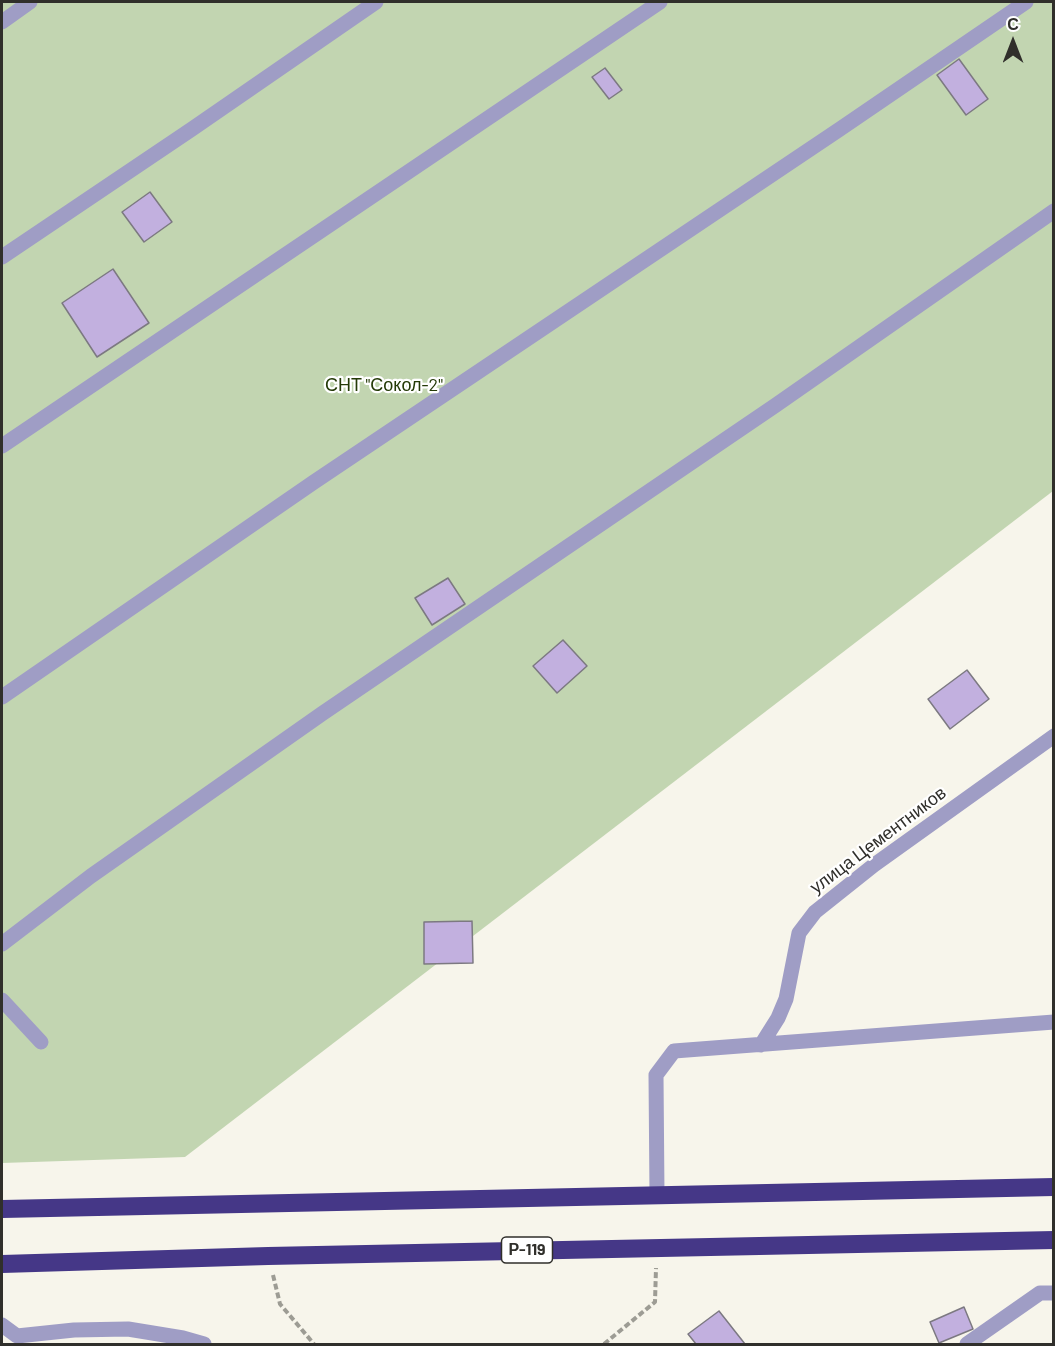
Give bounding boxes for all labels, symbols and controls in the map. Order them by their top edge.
north arrow [983,12,1043,72]
text: С [1007,14,1019,33]
park label: СНТ "Сокол-2" [325,374,443,396]
street label: улица Цементников [806,782,950,898]
road number: Р-119 [502,1237,552,1263]

